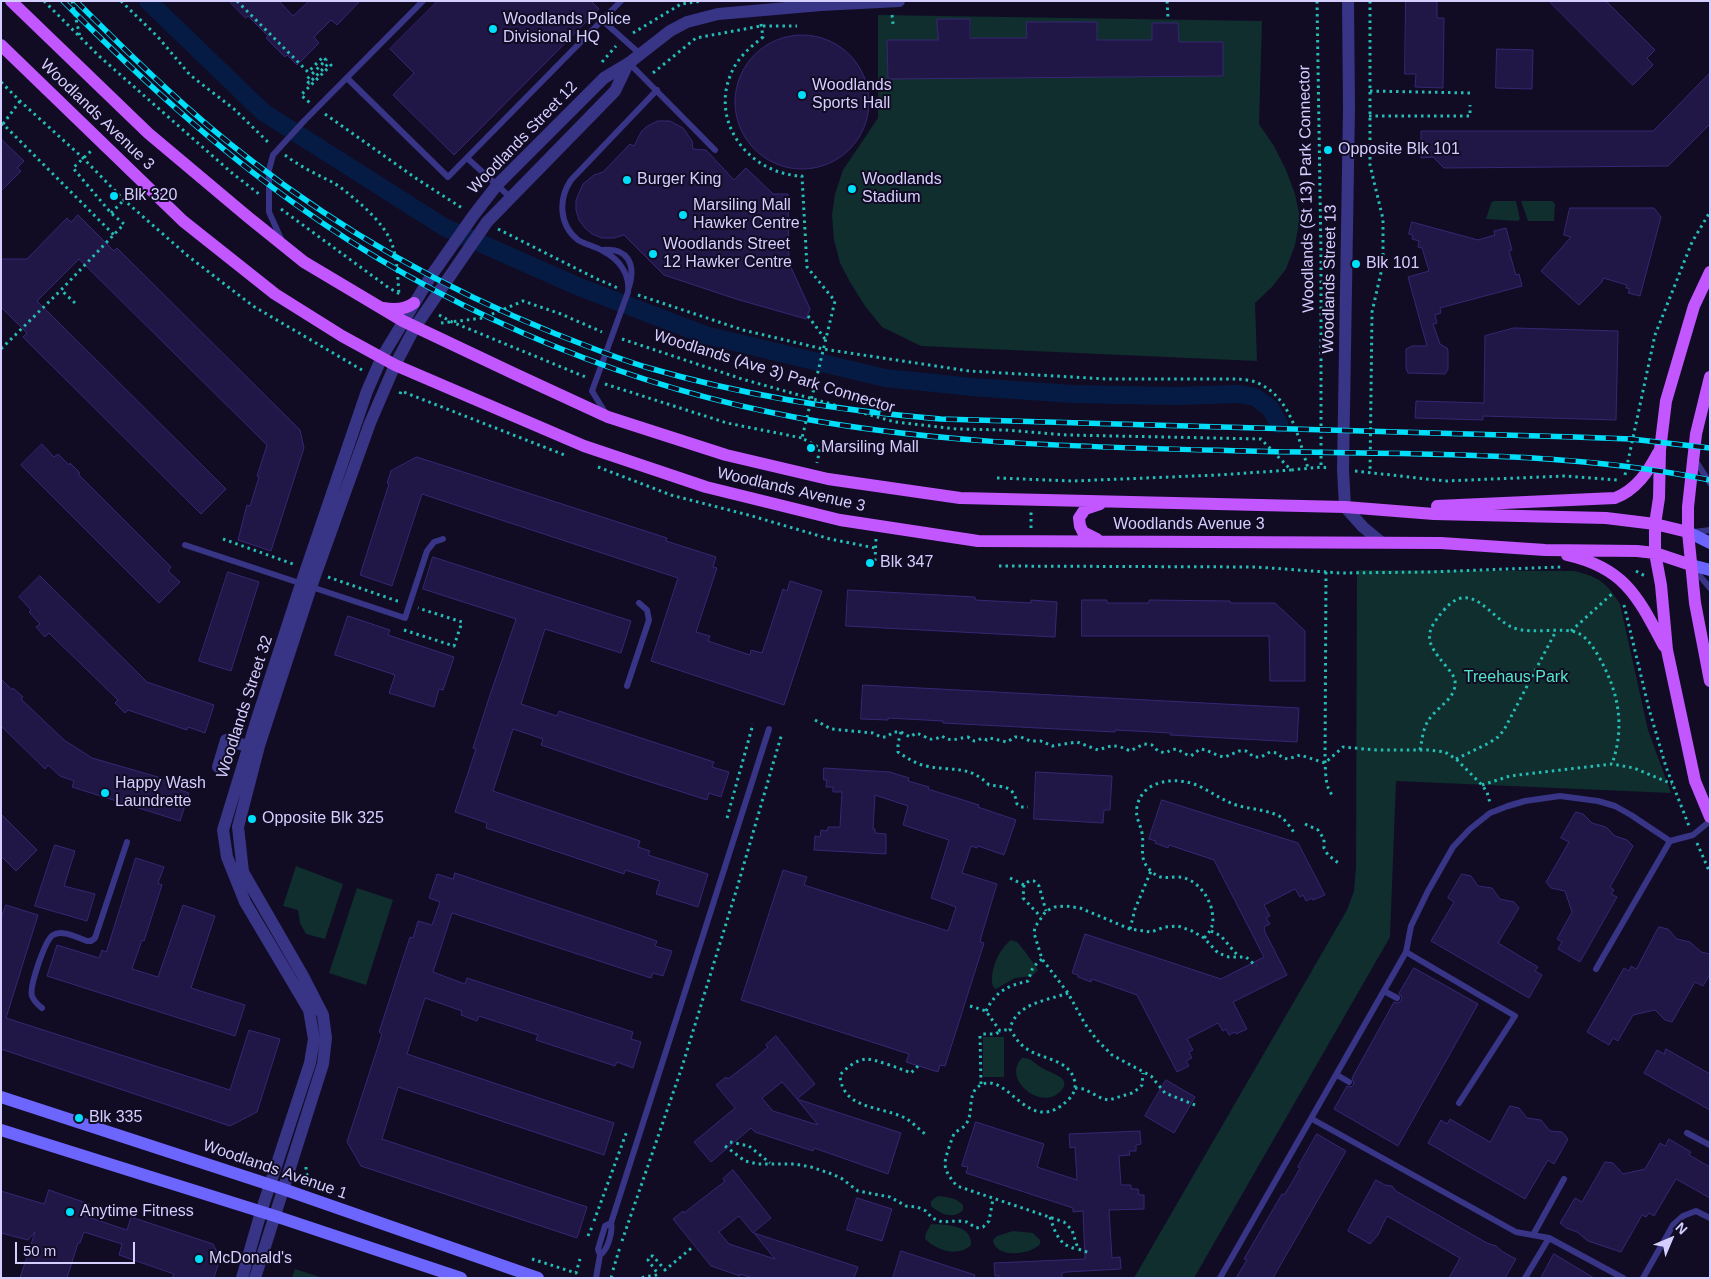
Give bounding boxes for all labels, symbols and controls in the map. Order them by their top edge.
place label: Woodlands Police Divisional HQ [503,10,631,48]
marker: Woodlands Police Divisional HQ [487,23,499,35]
street label: Woodlands Avenue 3 [36,55,158,175]
street label: Woodlands (St 13) Park Connector [1295,65,1319,313]
place label: Woodlands Sports Hall [812,76,892,114]
street label: Woodlands Street 12 [464,78,582,198]
marker: Woodlands Sports Hall [796,89,808,101]
place label: Opposite Blk 101 [1338,140,1460,160]
marker: Opposite Blk 101 [1322,144,1334,156]
place label: Burger King [637,170,721,190]
place label: Woodlands Stadium [862,170,942,208]
marker: Burger King [621,174,633,186]
marker: Woodlands Stadium [846,183,858,195]
place label: Blk 320 [124,186,177,206]
marker: Blk 320 [108,190,120,202]
place label: Marsiling Mall Hawker Centre [693,196,800,234]
street label: Woodlands Street 13 [1319,204,1341,354]
marker: Marsiling Mall Hawker Centre [677,209,689,221]
place label: Woodlands Street 12 Hawker Centre [663,235,792,273]
marker: Woodlands Street 12 Hawker Centre [647,248,659,260]
place label: Blk 101 [1366,254,1419,274]
marker: Blk 101 [1350,258,1362,270]
street label: Woodlands (Ave 3) Park Connector [651,326,897,418]
place label: Marsiling Mall [821,438,919,458]
marker: Marsiling Mall [805,442,817,454]
street label: Woodlands Avenue 3 [715,464,867,516]
street label: Woodlands Avenue 3 [1113,515,1265,535]
place label: Blk 347 [880,553,933,573]
marker: Blk 347 [864,557,876,569]
street label: Woodlands Street 32 [213,633,277,781]
park label: Treehaus Park [1464,668,1568,688]
place label: Happy Wash Laundrette [115,774,206,812]
marker: Happy Wash Laundrette [99,787,111,799]
place label: Opposite Blk 325 [262,809,384,829]
marker: Opposite Blk 325 [246,813,258,825]
place label: Blk 335 [89,1108,142,1128]
marker: Blk 335 [73,1112,85,1124]
street label: Woodlands Avenue 1 [200,1136,350,1204]
place label: Anytime Fitness [80,1202,194,1222]
marker: Anytime Fitness [64,1206,76,1218]
north arrow [1646,1214,1696,1264]
text: N [1672,1219,1691,1238]
scale bar [18,1232,138,1264]
text: 50 m [23,1242,56,1259]
place label: McDonald's [209,1249,292,1269]
marker: McDonald's [193,1253,205,1265]

